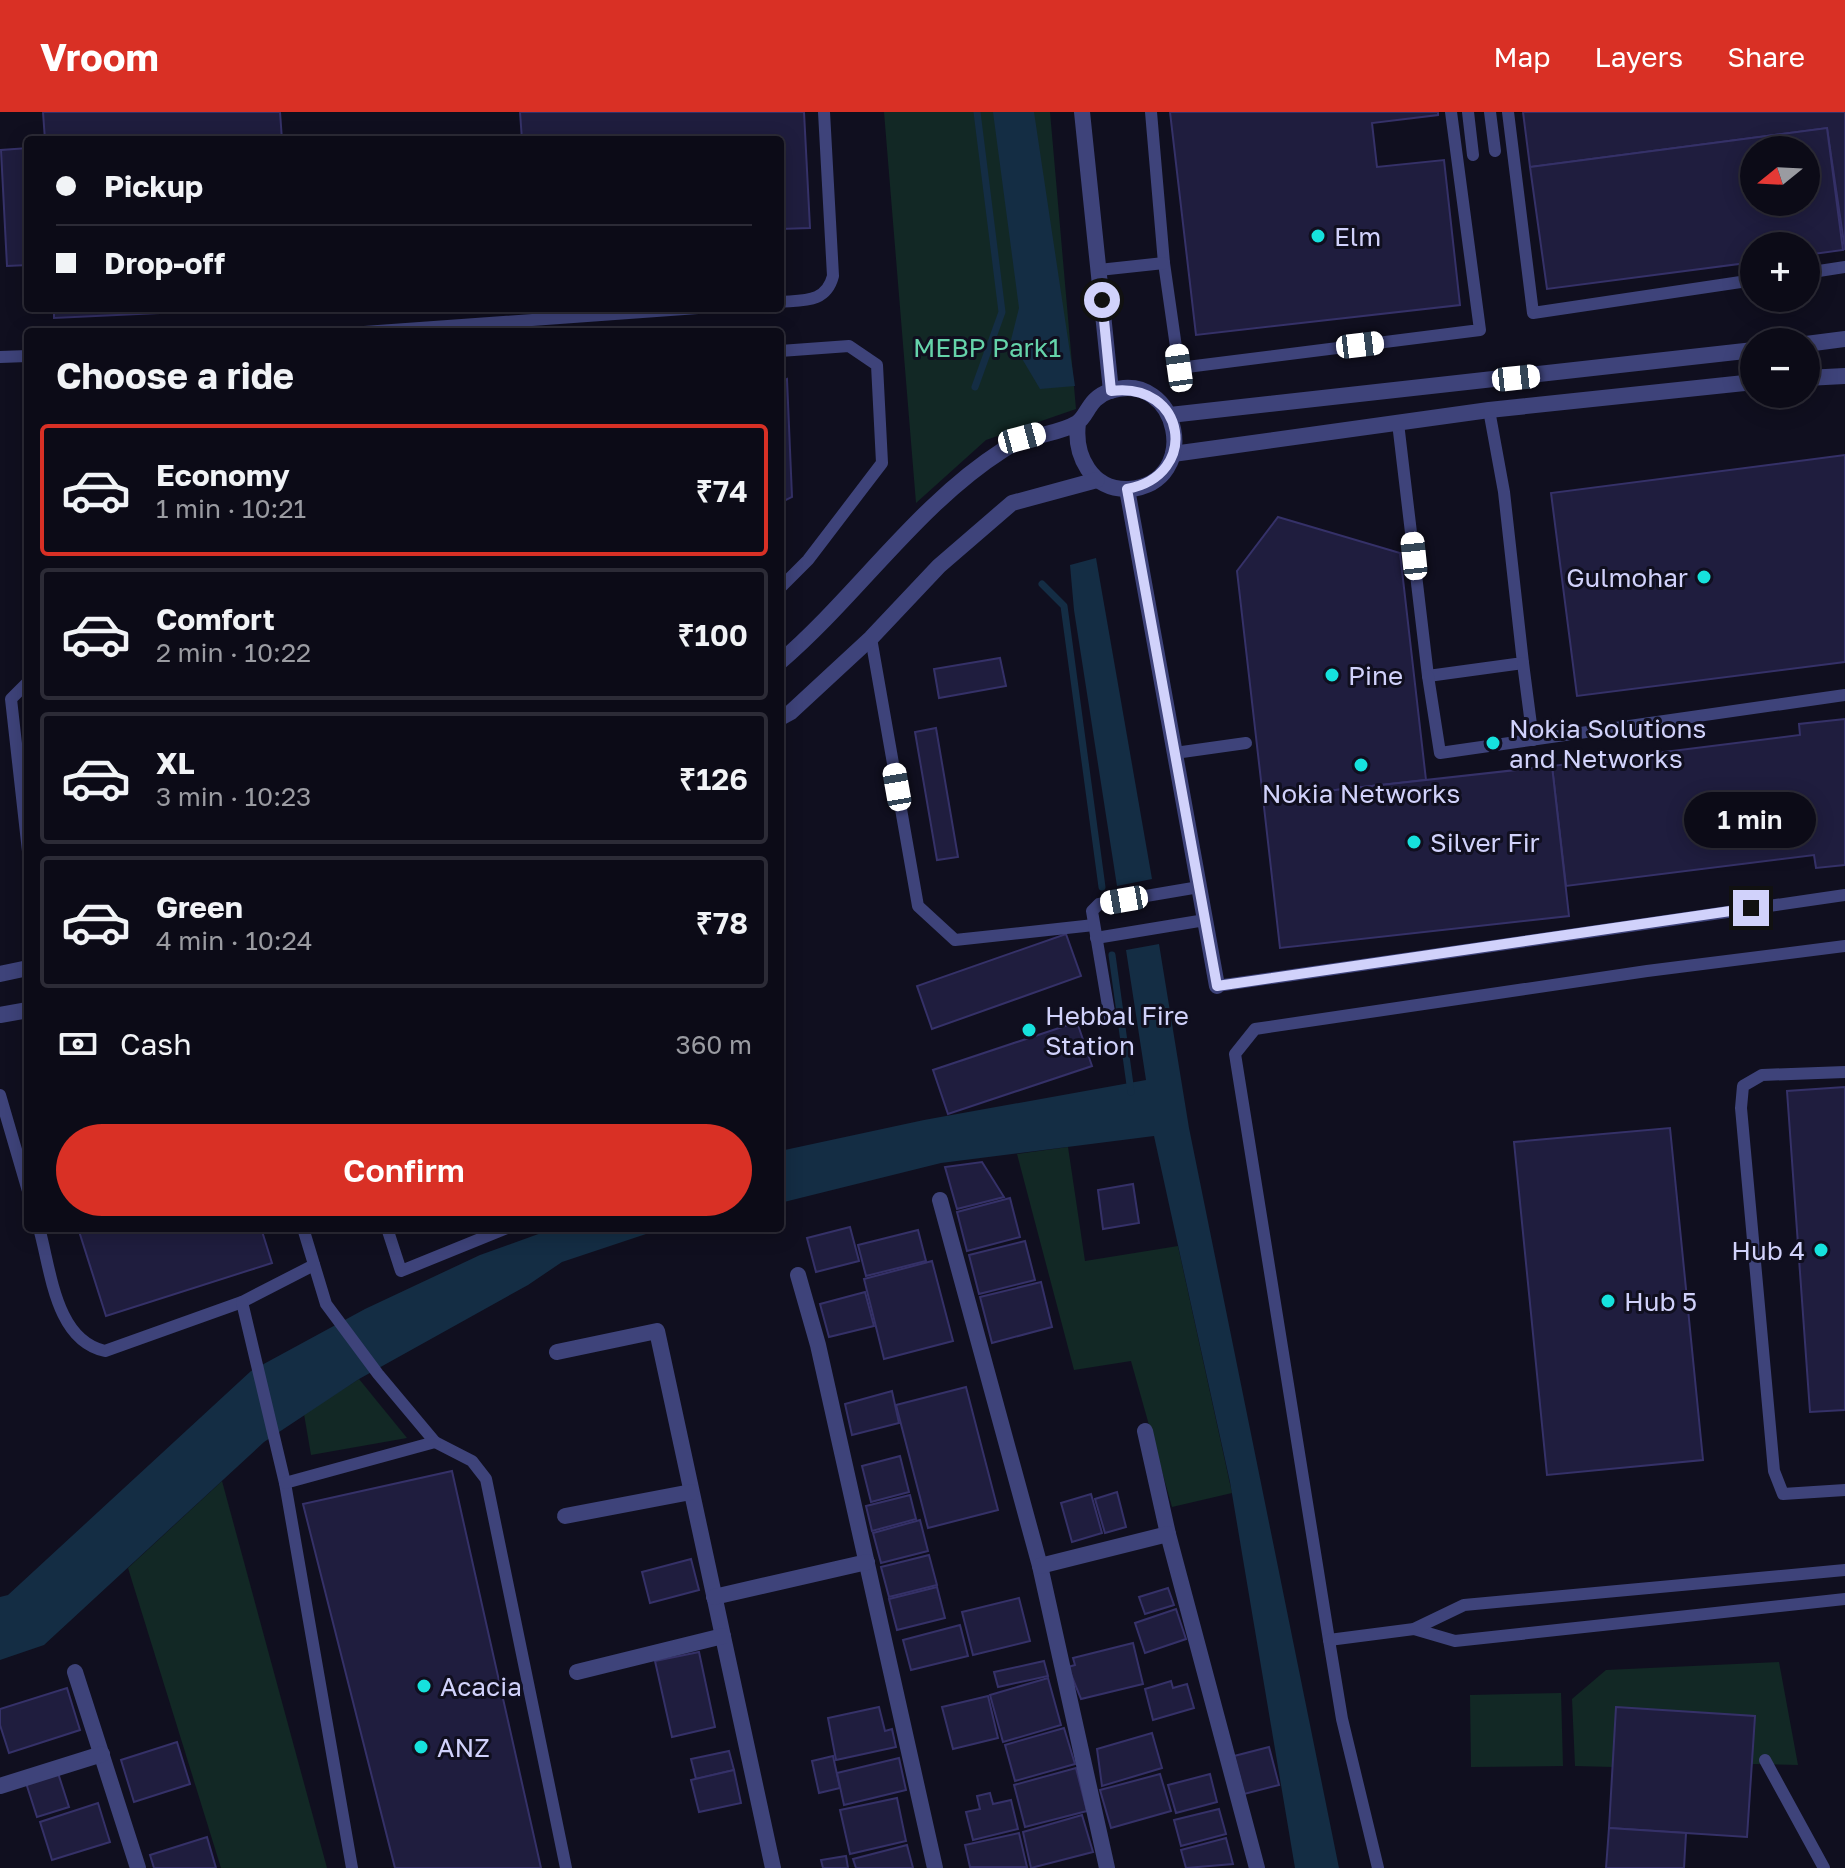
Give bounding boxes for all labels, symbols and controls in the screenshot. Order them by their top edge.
text: Vroom [40,34,159,79]
text: Map [1493,40,1551,73]
text: Layers [1595,40,1683,73]
text: Share [1727,40,1805,73]
north arrow [1740,136,1820,216]
map controls [1740,136,1820,408]
text: Pickup [104,168,203,204]
place label: Elm [1334,221,1381,252]
marker: Elm [1309,227,1327,245]
button: + [1740,232,1820,312]
text: Drop-off [104,245,225,281]
route start [1084,282,1120,318]
button: − [1740,328,1820,408]
car [1335,330,1385,360]
park label: MEBP Park1 [913,332,1061,363]
car [1164,343,1194,393]
text: Choose a ride [56,354,294,397]
car [1491,364,1541,392]
car [996,420,1048,456]
icon: car [60,454,132,526]
text: Economy [156,457,290,493]
text: ₹74 [696,473,748,509]
text: 1 min · 10:21 [156,493,306,524]
car [1400,531,1428,581]
place label: Gulmohar [1566,562,1688,593]
marker: Gulmohar [1695,568,1713,586]
icon: car [60,598,132,670]
text: Comfort [156,601,275,637]
text: ₹100 [677,617,748,653]
text: 2 min · 10:22 [156,637,311,668]
place label: Pine [1348,660,1403,691]
marker: Pine [1323,666,1341,684]
place label: Nokia Solutions and Networks [1509,713,1706,774]
marker: Nokia Solutions and Networks [1484,734,1502,752]
icon: car [60,742,132,814]
text: XL [156,745,195,781]
marker: Nokia Networks [1352,756,1370,774]
text: ₹126 [679,761,748,797]
car [881,761,913,813]
place label: Nokia Networks [1262,778,1460,809]
text: 3 min · 10:23 [156,781,311,812]
callout: 1 min [1685,792,1817,848]
text: 1 min [1717,804,1783,835]
place label: Silver Fir [1430,827,1540,858]
marker: Silver Fir [1405,833,1423,851]
car [1098,884,1150,916]
icon: car [60,886,132,958]
text: Green [156,889,243,925]
route end [1733,890,1769,926]
text: ₹78 [696,905,748,941]
text: 4 min · 10:24 [156,925,313,956]
place label: Hebbal Fire Station [1045,1000,1189,1061]
marker: Hebbal Fire Station [1020,1021,1038,1039]
icon: cash [56,1022,100,1066]
text: Cash [120,1026,192,1062]
text: 360 m [675,1029,752,1060]
button: Confirm [56,1124,752,1216]
place label: Hub 4 [1731,1235,1805,1266]
marker: Hub 4 [1812,1241,1830,1259]
place label: Hub 5 [1624,1286,1697,1317]
marker: Hub 5 [1599,1292,1617,1310]
place label: Acacia [440,1671,522,1702]
marker: Acacia [415,1677,433,1695]
place label: ANZ [437,1732,490,1763]
marker: ANZ [412,1738,430,1756]

